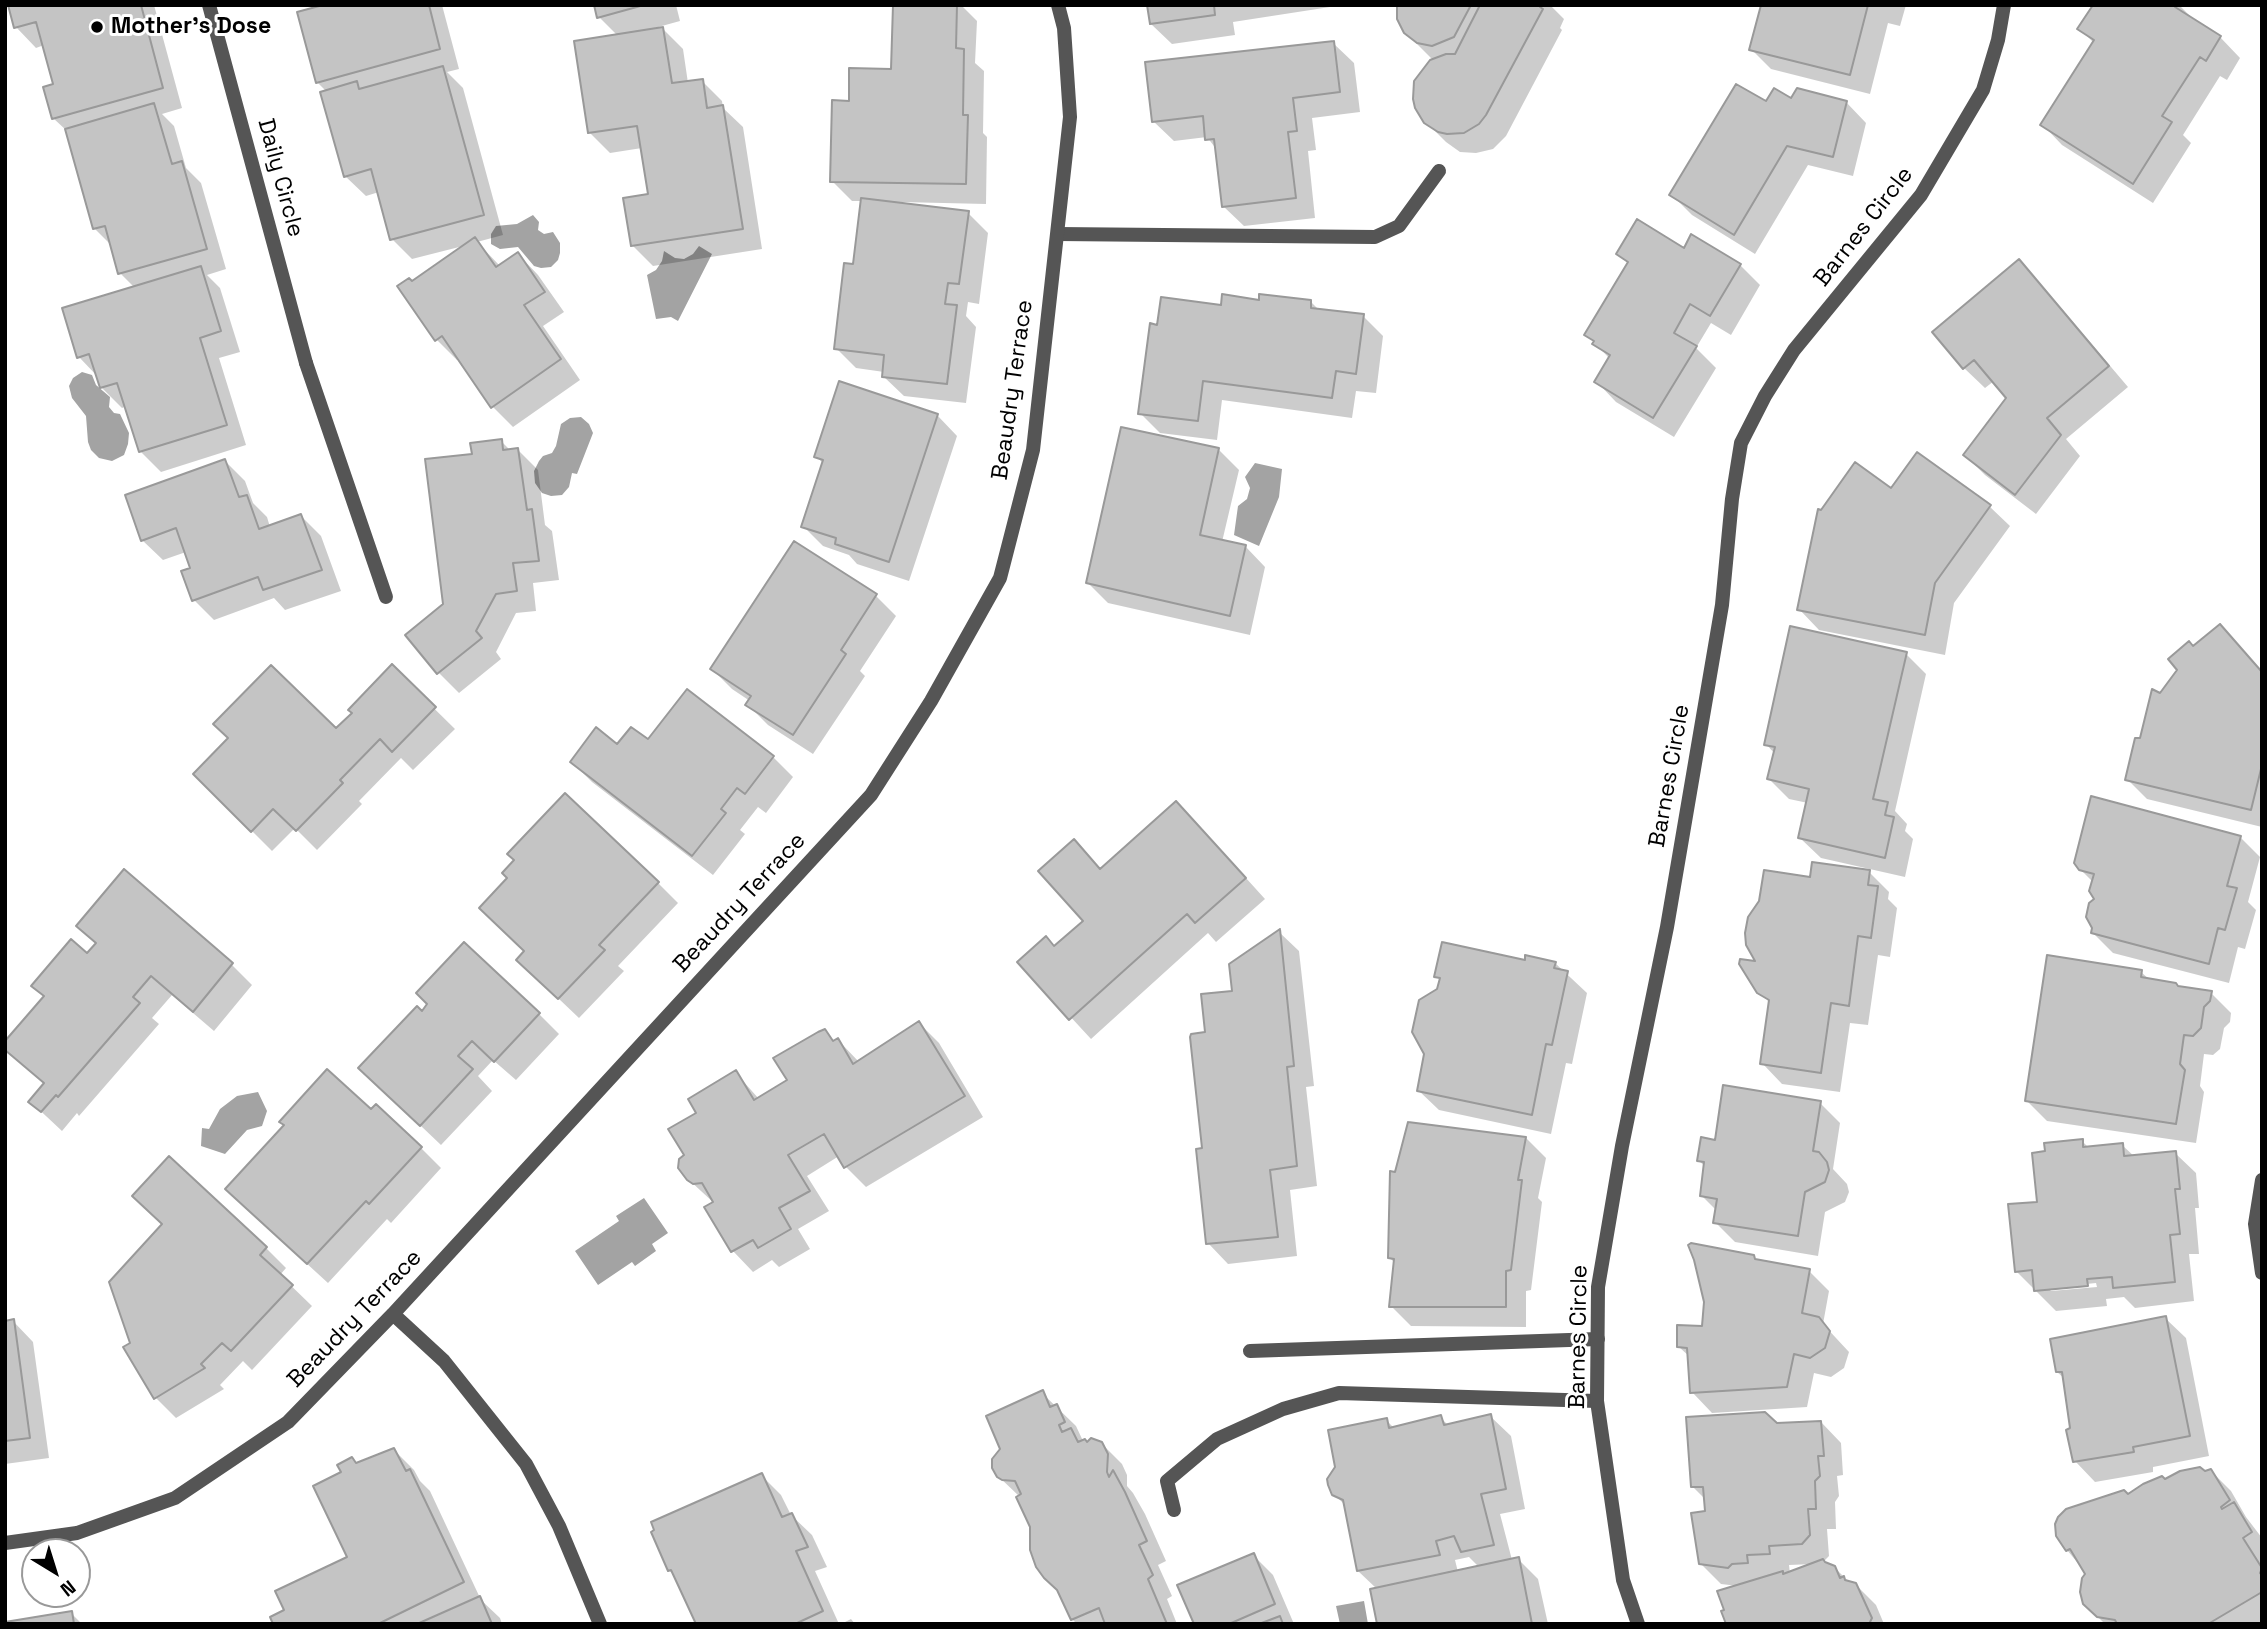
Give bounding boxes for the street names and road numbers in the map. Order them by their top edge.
street label: Daily Circle [251,116,309,240]
street label: Barnes Circle [1809,162,1919,292]
street label: Beaudry Terrace [987,298,1039,482]
street label: Barnes Circle [1644,702,1696,850]
street label: Beaudry Terrace [668,827,812,979]
street label: Beaudry Terrace [282,1244,428,1394]
street label: Barnes Circle [1564,1265,1594,1409]

